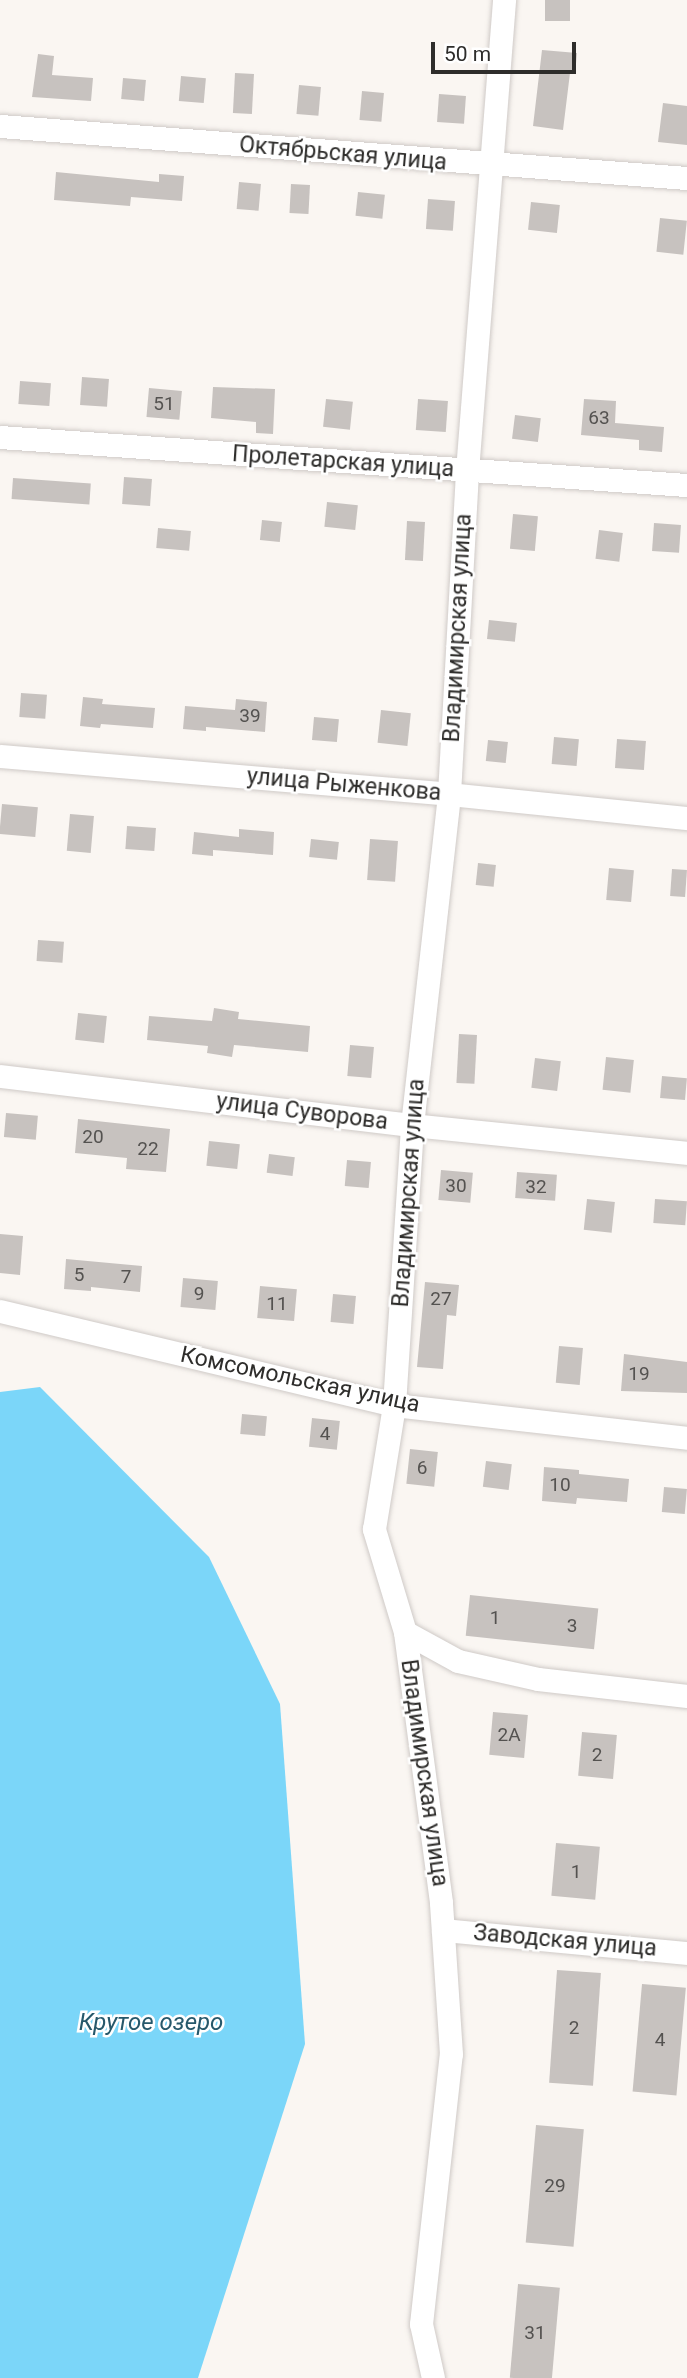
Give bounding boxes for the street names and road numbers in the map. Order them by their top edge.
street label: Октябрьская улица [238,131,448,177]
street label: Пролетарская улица [231,440,455,484]
street label: Владимирская улица [438,513,478,743]
street label: улица Рыженкова [246,763,442,807]
street label: Владимирская улица [387,1078,431,1308]
street label: улица Суворова [215,1088,389,1136]
street label: Комсомольская улица [178,1341,422,1419]
street label: Владимирская улица [394,1658,454,1888]
street label: Заводская улица [472,1919,658,1963]

